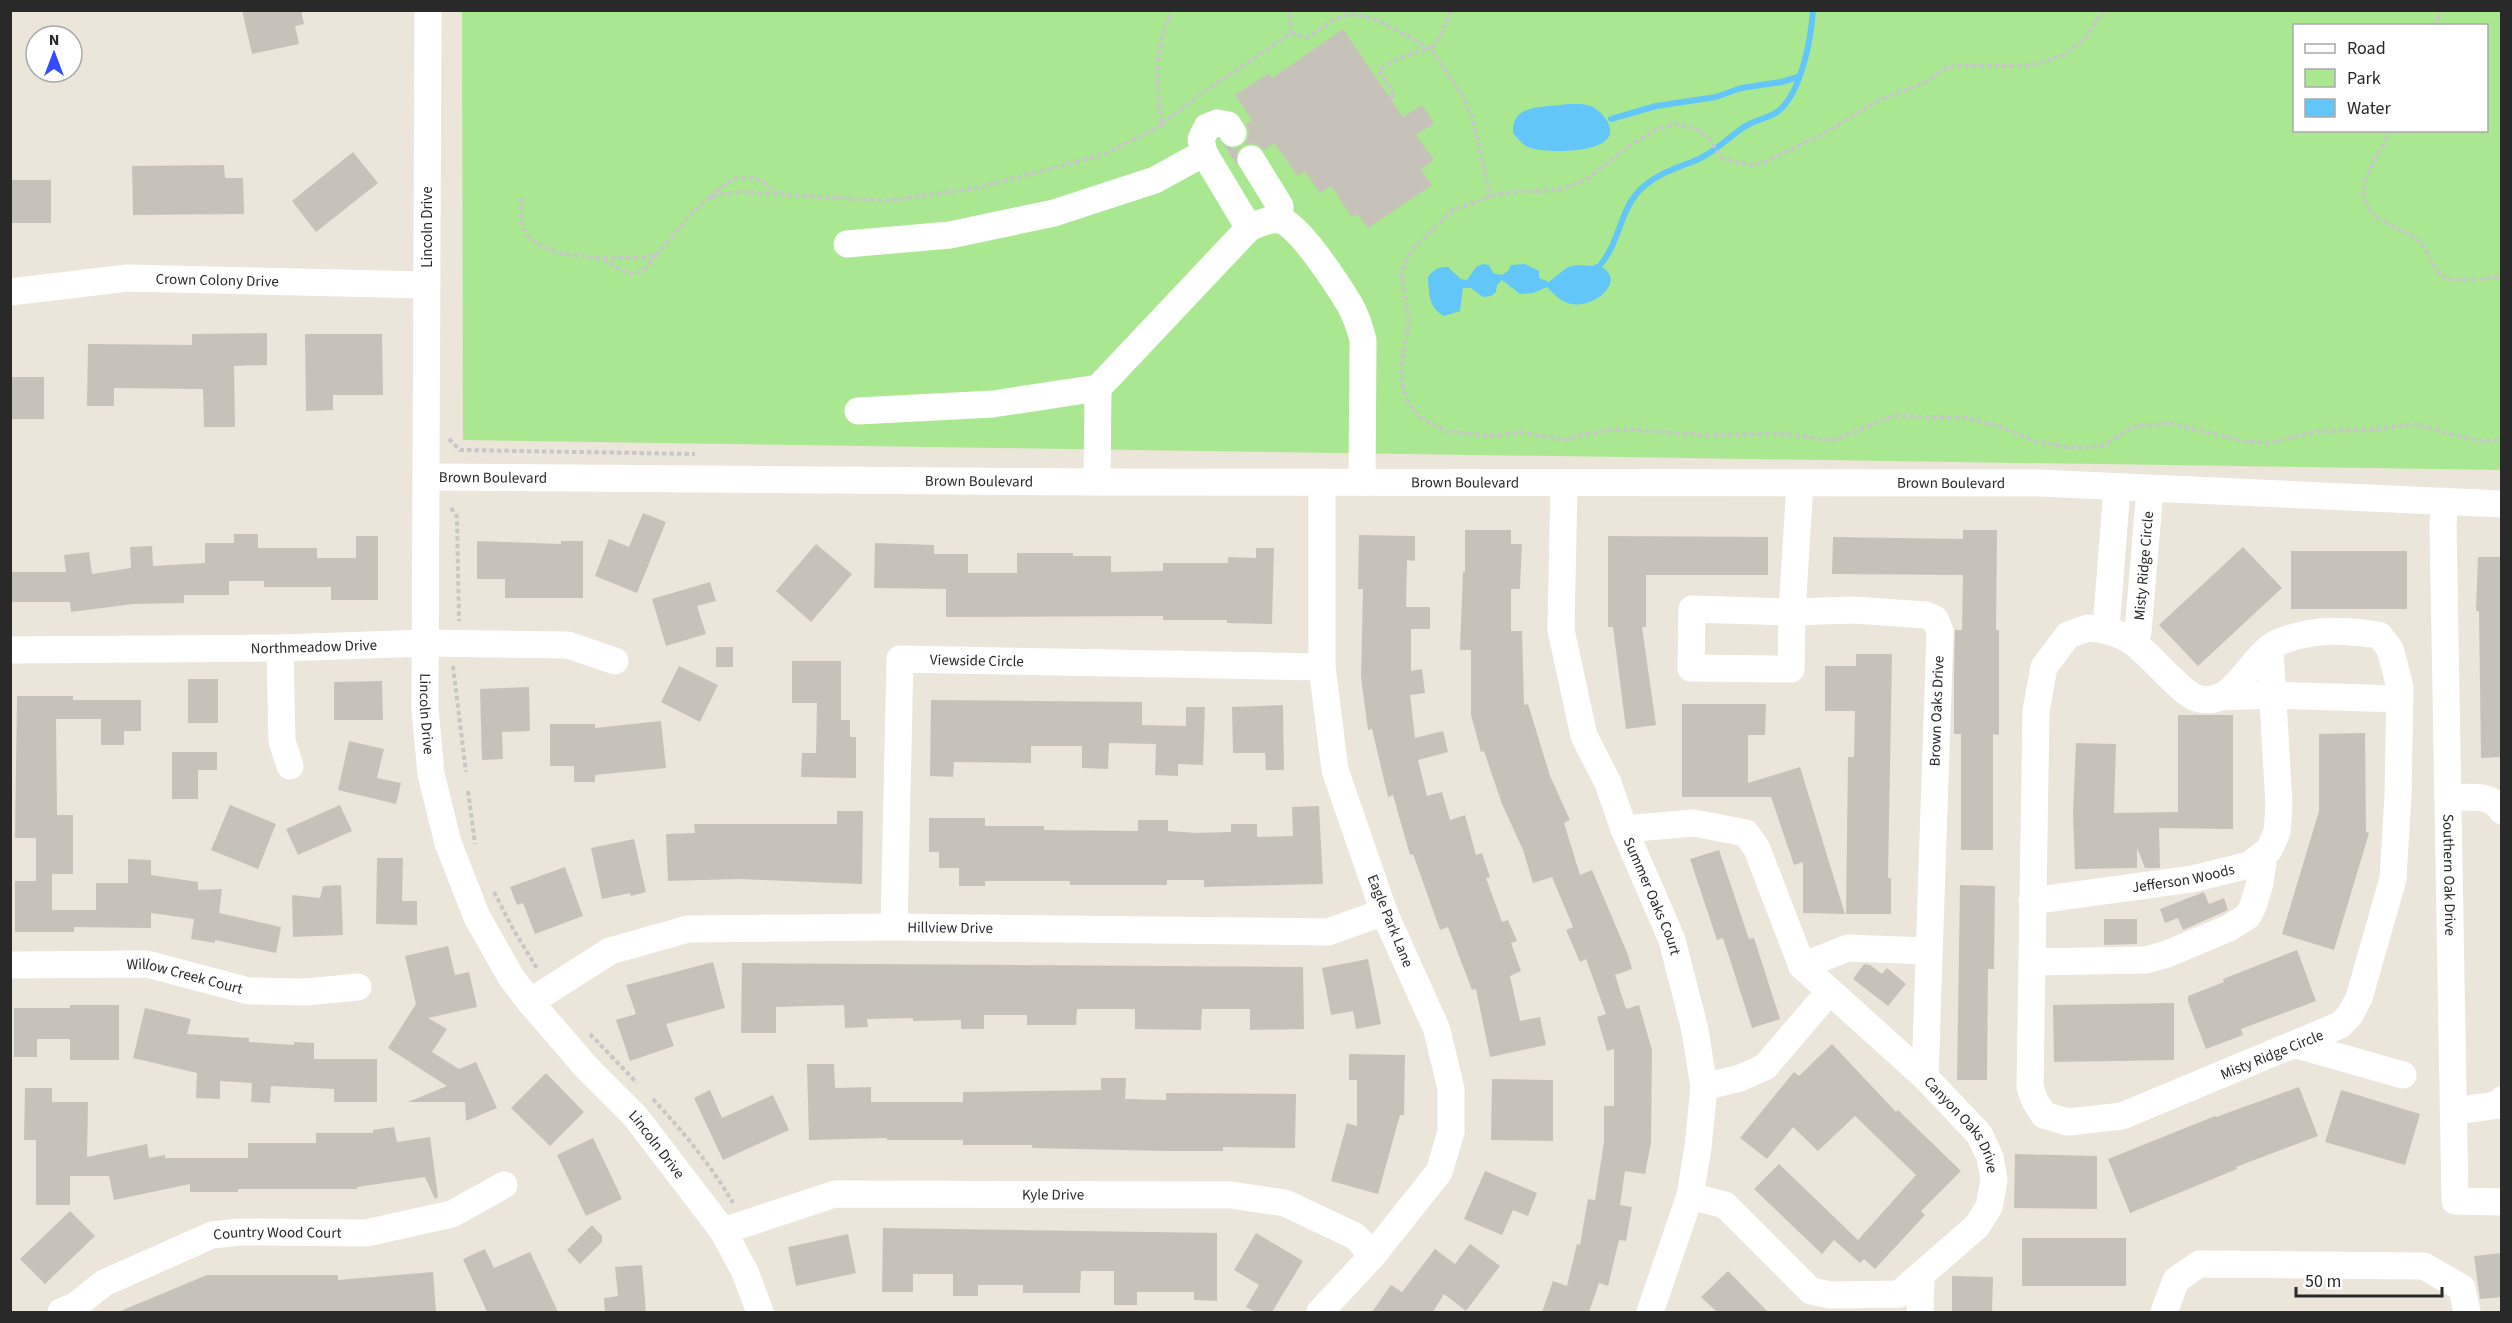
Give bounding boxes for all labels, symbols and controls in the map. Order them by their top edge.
north arrow [24,24,84,84]
legend [2293,24,2488,132]
text: N [49,29,59,51]
text: Road [2347,36,2386,61]
text: Park [2347,66,2381,91]
text: Water [2347,96,2391,121]
street label: Lincoln Drive [417,186,438,268]
street label: Crown Colony Drive [155,268,279,292]
street label: Brown Boulevard [439,467,547,488]
street label: Brown Boulevard [925,470,1033,492]
street label: Brown Boulevard [1411,472,1519,493]
street label: Brown Boulevard [1897,472,2005,493]
street label: Misty Ridge Circle [2129,510,2159,621]
street label: Northmeadow Drive [251,634,377,659]
street label: Viewside Circle [930,649,1024,672]
street label: Brown Oaks Drive [1925,655,1949,767]
street label: Lincoln Drive [414,673,440,756]
street label: Southern Oak Drive [2438,814,2461,936]
street label: Summer Oaks Court [1618,834,1686,957]
street label: Jefferson Woods [2131,858,2237,898]
street label: Eagle Park Lane [1362,871,1418,971]
street label: Hillview Drive [907,917,993,939]
street label: Willow Creek Court [126,954,245,999]
street label: Misty Ridge Circle [2217,1025,2327,1085]
street label: Canyon Oaks Drive [1919,1072,2003,1175]
street label: Lincoln Drive [624,1105,690,1183]
street label: Kyle Drive [1022,1184,1084,1205]
street label: Country Wood Court [212,1221,342,1245]
scale bar [2296,1260,2442,1298]
text: 50 m [2305,1269,2341,1294]

